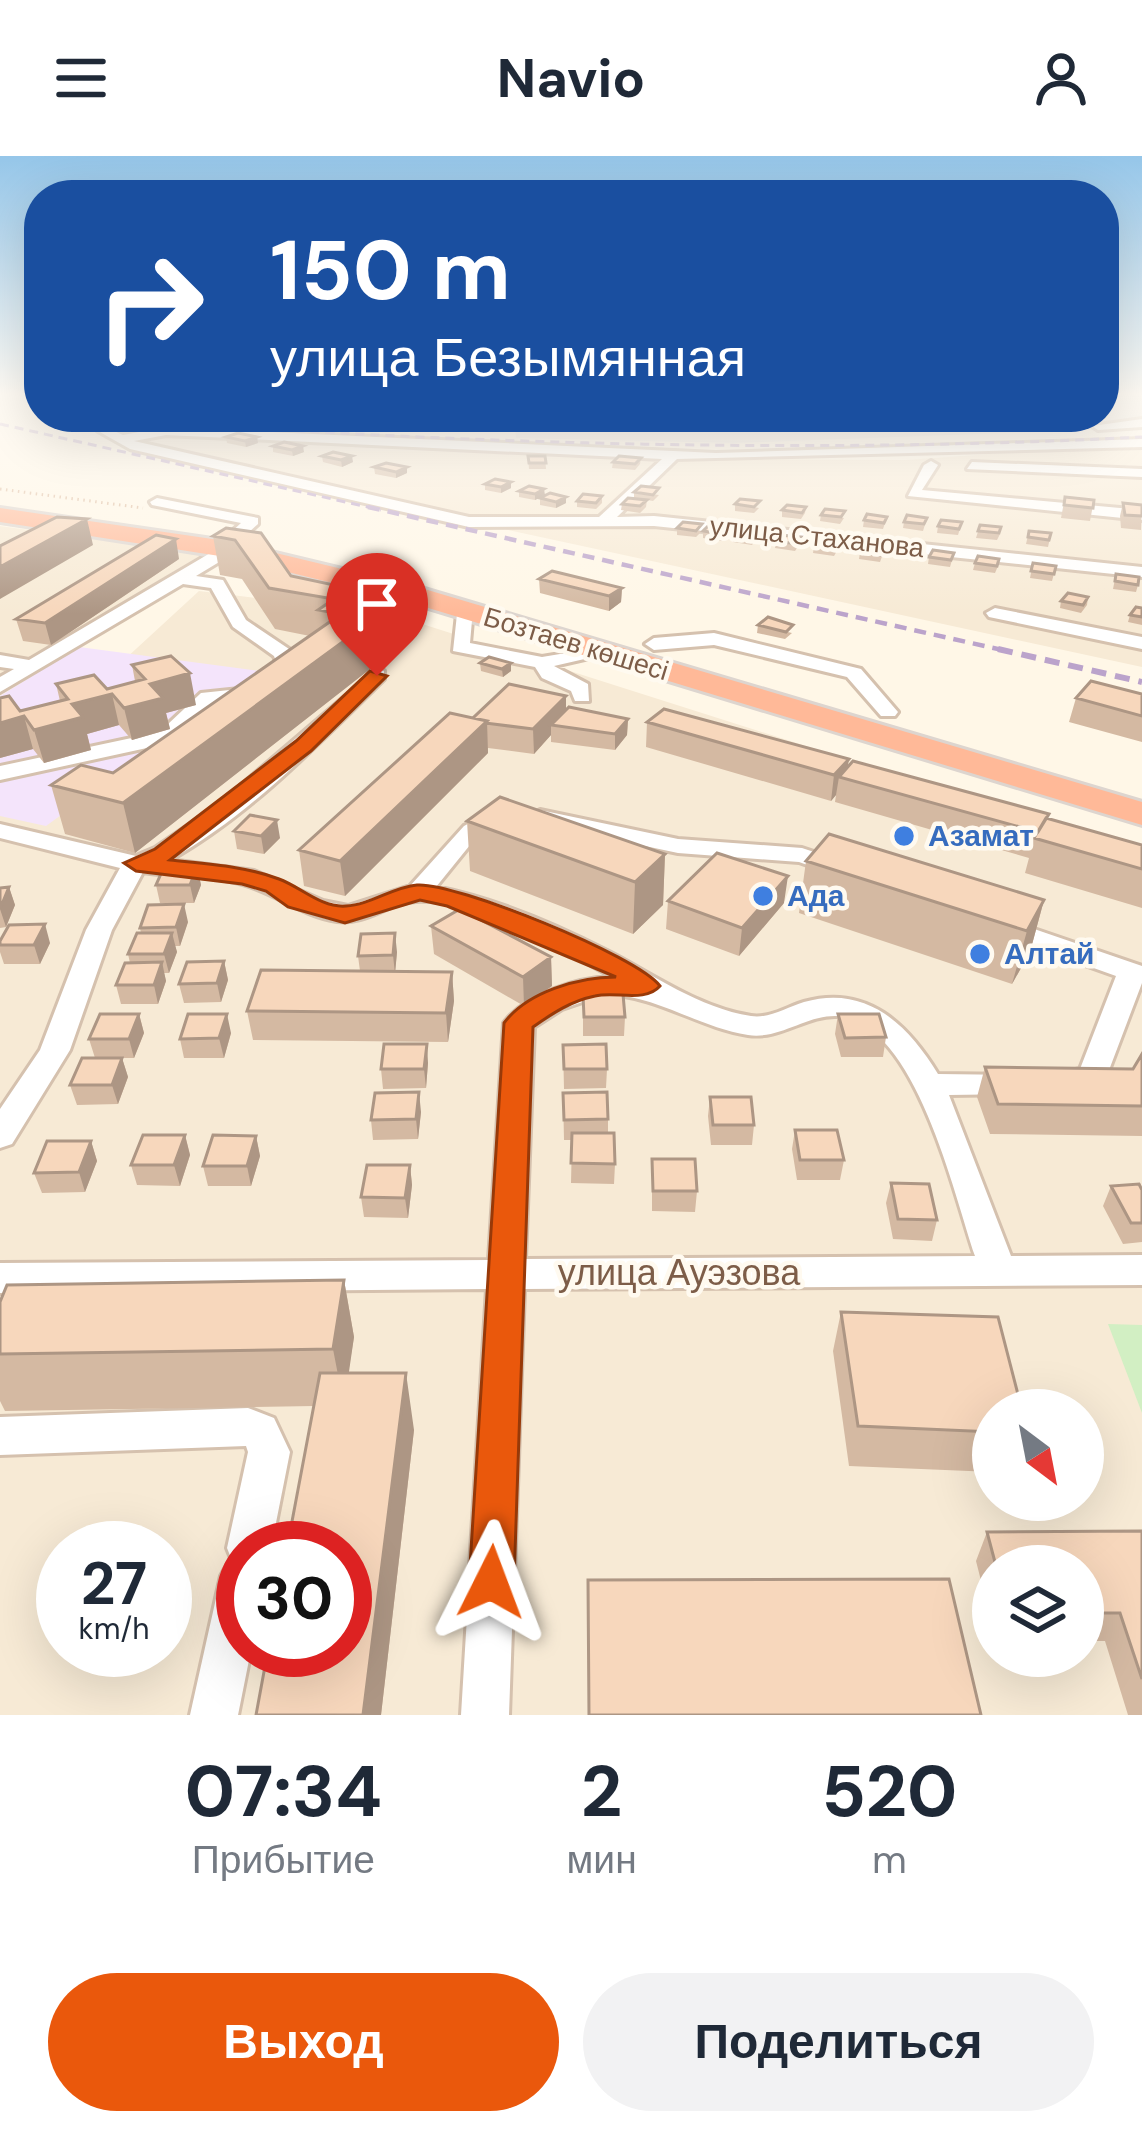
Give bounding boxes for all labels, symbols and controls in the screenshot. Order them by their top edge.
text: Navio [497,43,645,114]
icon: menu [48,45,114,111]
icon: person [1028,45,1094,111]
text: 150 m [270,216,511,325]
icon: right [72,228,228,384]
text: улица Безымянная [270,322,746,393]
street label: улица Стаханова [708,508,927,565]
pin [326,553,428,676]
icon: arrive [344,571,410,637]
street label: Бозтаев көшесі [479,599,673,688]
place label: Азамат [928,816,1034,855]
marker: Азамат [891,823,917,849]
place label: Ада [787,876,845,915]
marker: Ада [750,883,776,909]
place label: Алтай [1004,934,1095,973]
marker: Алтай [967,941,993,967]
street label: улица Ауэзова [558,1249,801,1296]
north arrow [972,1389,1104,1521]
map controls [972,1389,1104,1677]
position arrow [428,1519,554,1645]
speed limit sign: 30 [216,1521,372,1677]
text: 27 [81,1544,147,1623]
button: layers [972,1545,1104,1677]
text: km/h [79,1609,149,1648]
text: 07:34 [185,1745,382,1838]
text: 2 [581,1745,622,1838]
text: 520 [821,1745,957,1838]
text: Прибытие [192,1834,375,1885]
text: мин [567,1834,637,1885]
text: m [872,1834,907,1885]
button: Выход [48,1973,559,2111]
button: Поделиться [583,1973,1094,2111]

